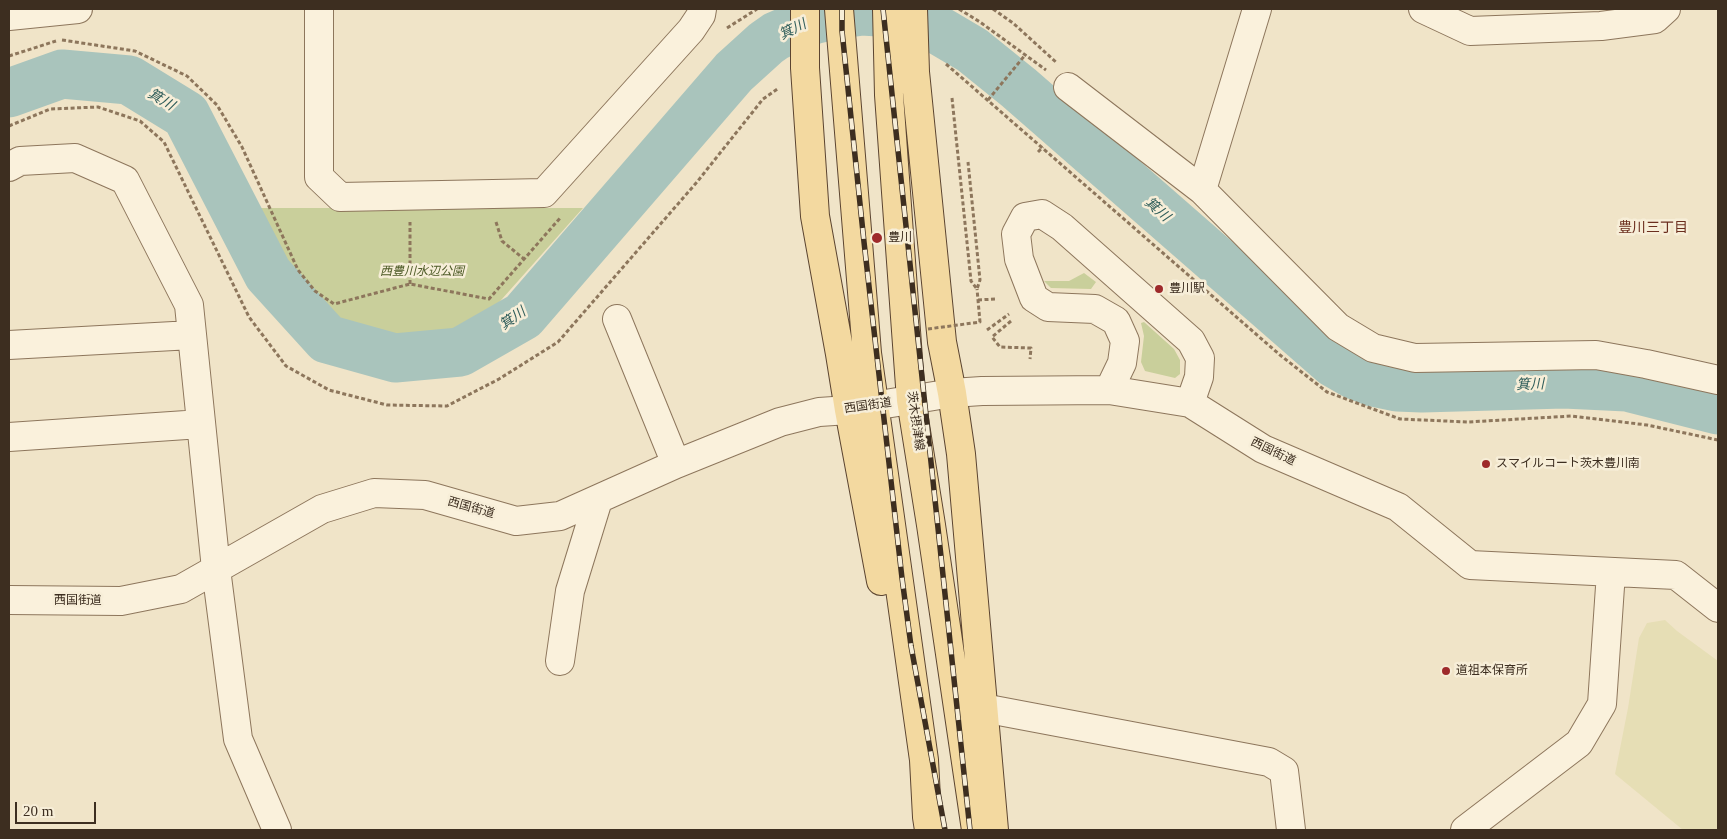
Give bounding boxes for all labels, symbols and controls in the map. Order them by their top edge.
water label: 箕川 [777,16,809,44]
water label: 箕川 [145,86,177,114]
water label: 箕川 [1141,194,1173,226]
district label: 豊川三丁目 [1618,220,1688,236]
marker: 豊川 [870,231,884,245]
place label: 豊川 [888,231,912,245]
park label: 西豊川水辺公園 [380,265,464,279]
place label: 豊川駅 [1169,282,1205,296]
marker: 豊川駅 [1153,283,1165,295]
water label: 箕川 [497,304,529,334]
water label: 箕川 [1516,376,1544,394]
street label: 茨木摂津線 [904,390,926,452]
street label: 西国街道 [843,396,893,416]
street label: 西国街道 [1248,435,1298,469]
place label: スマイルコート茨木豊川南 [1496,457,1640,471]
marker: スマイルコート茨木豊川南 [1480,458,1492,470]
street label: 西国街道 [446,494,496,522]
street label: 西国街道 [54,594,102,608]
place label: 道祖本保育所 [1456,664,1528,678]
marker: 道祖本保育所 [1440,665,1452,677]
scale bar [18,792,99,824]
text: 20 m [23,803,53,819]

